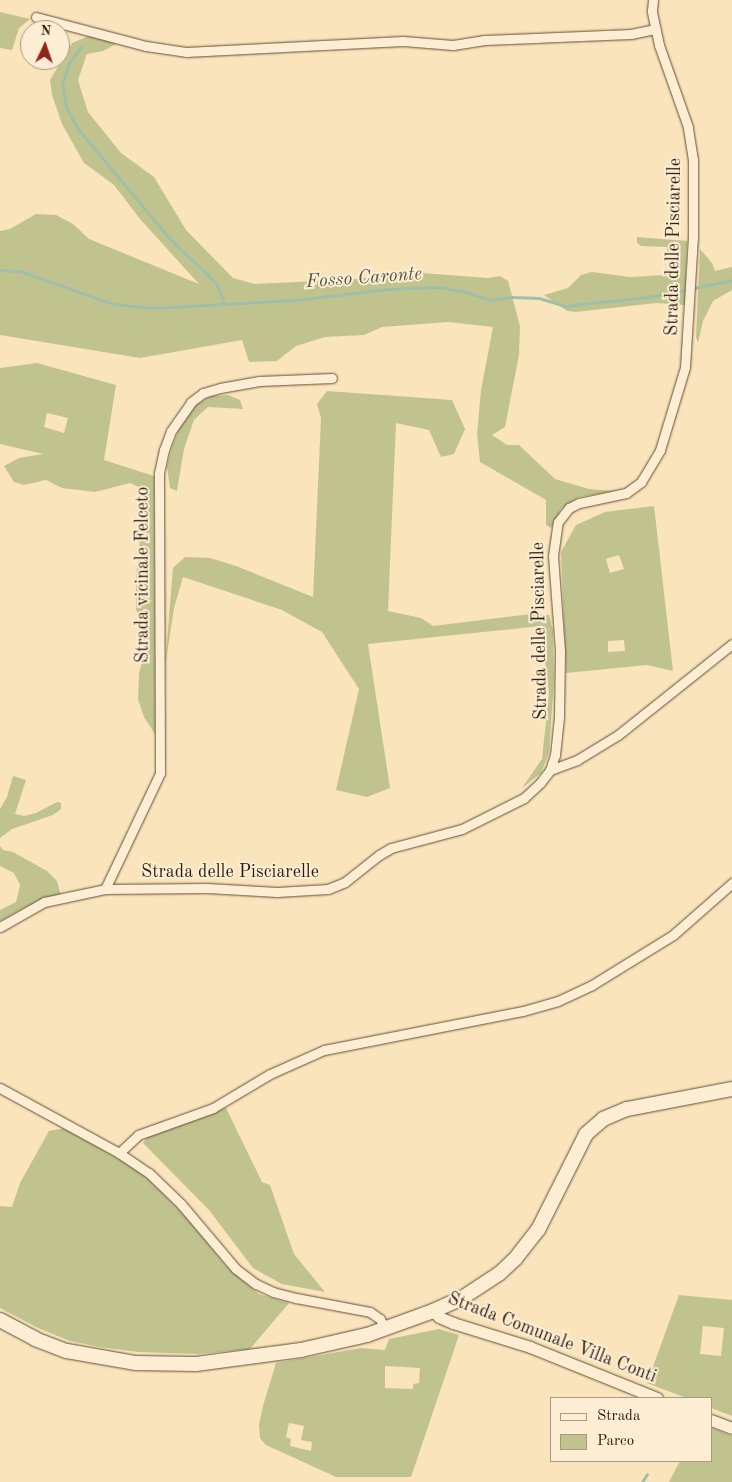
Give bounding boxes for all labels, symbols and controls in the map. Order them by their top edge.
north arrow [20,20,70,70]
text: N [40,24,51,38]
street label: Strada delle Pisciarelle [662,158,686,336]
water label: Fosso Caronte [305,264,423,294]
street label: Strada vicinale Felceto [132,487,154,663]
street label: Strada delle Pisciarelle [528,542,552,720]
street label: Strada delle Pisciarelle [141,861,319,883]
street label: Strada Comunale Villa Conti [444,1288,660,1388]
legend [550,1397,712,1462]
text: Strada [597,1409,640,1424]
text: Parco [597,1434,634,1449]

